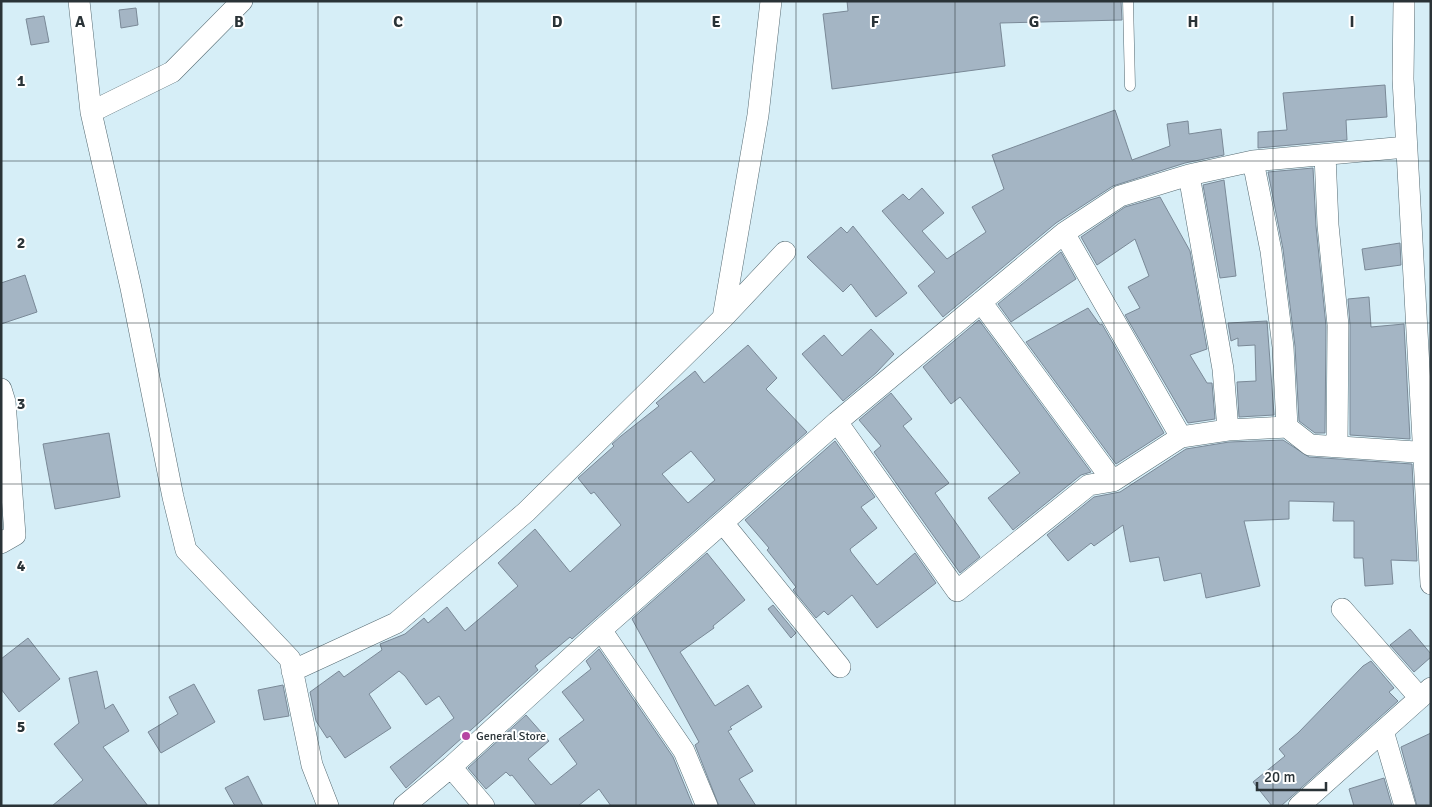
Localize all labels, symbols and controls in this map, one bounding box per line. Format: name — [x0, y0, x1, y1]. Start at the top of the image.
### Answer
text: A — [75, 12, 86, 32]
text: B — [234, 12, 244, 32]
text: C — [393, 12, 403, 32]
text: D — [552, 12, 563, 32]
text: E — [711, 12, 721, 32]
text: F — [871, 12, 880, 32]
text: G — [1029, 12, 1039, 32]
text: H — [1188, 12, 1198, 32]
text: I — [1349, 12, 1355, 32]
text: 1 — [17, 71, 26, 91]
text: 2 — [17, 233, 25, 253]
text: 3 — [17, 394, 25, 414]
text: 4 — [17, 556, 26, 576]
text: 5 — [17, 717, 25, 737]
place label: General Store — [476, 729, 546, 744]
marker: General Store — [460, 730, 472, 742]
scale bar — [1257, 760, 1326, 792]
text: 20 m — [1264, 768, 1295, 786]

